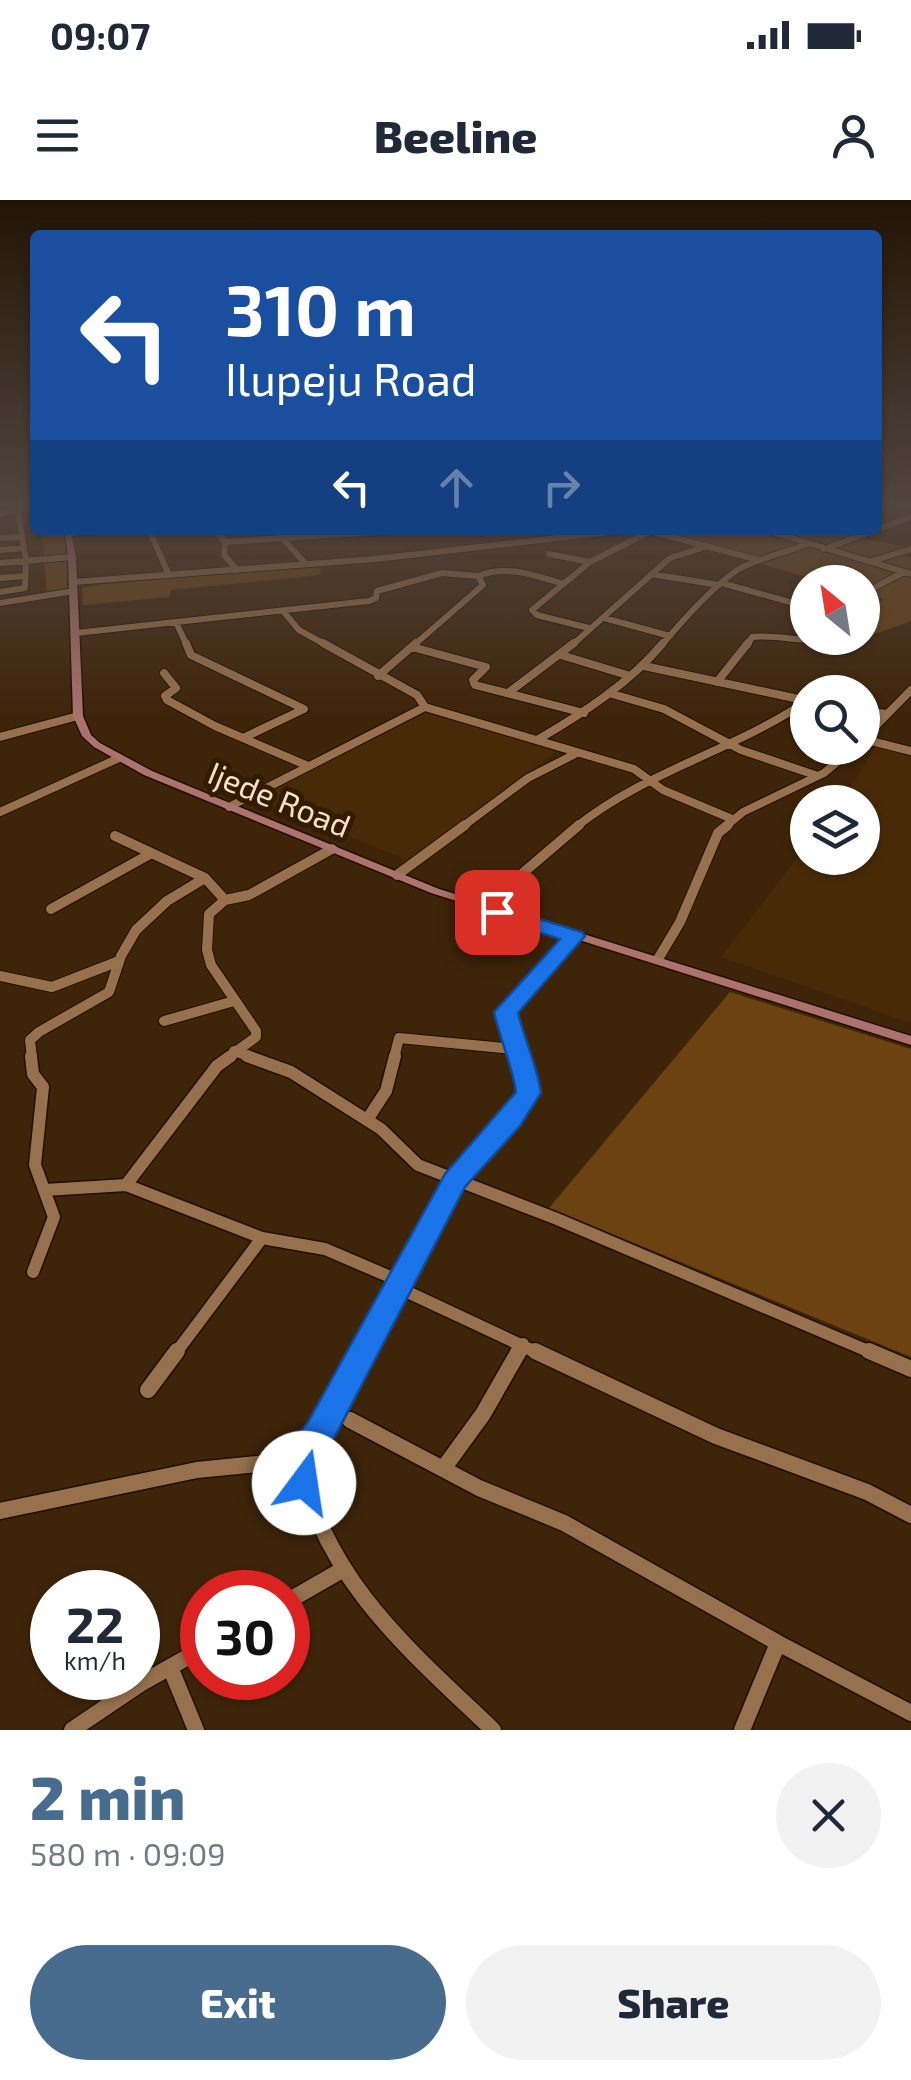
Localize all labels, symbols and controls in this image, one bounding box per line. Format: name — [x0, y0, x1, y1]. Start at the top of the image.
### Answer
text: 09:07 — [50, 12, 150, 58]
icon: menu — [30, 108, 85, 163]
text: Beeline — [374, 108, 537, 162]
icon: person — [826, 108, 881, 163]
text: 310 m — [225, 266, 416, 350]
icon: left — [60, 270, 190, 400]
text: Ilupeju Road — [225, 351, 477, 405]
icon: left — [324, 460, 379, 515]
icon: ahead — [429, 460, 484, 515]
icon: right — [534, 460, 589, 515]
north arrow — [790, 565, 880, 655]
map controls — [790, 565, 880, 875]
button: search — [790, 675, 880, 765]
street label: Ijede Road — [203, 752, 356, 845]
button: layers — [790, 785, 880, 875]
pin — [455, 870, 540, 955]
icon: arrive — [470, 885, 525, 940]
position arrow — [252, 1431, 356, 1535]
speed limit sign: 30 — [180, 1570, 310, 1700]
text: 22 — [66, 1593, 124, 1653]
text: km/h — [64, 1645, 126, 1675]
text: 2 min — [30, 1760, 185, 1832]
button: close — [776, 1763, 881, 1868]
text: 580 m · 09:09 — [30, 1834, 226, 1872]
button: Exit — [30, 1945, 446, 2060]
button: Share — [466, 1945, 881, 2060]

